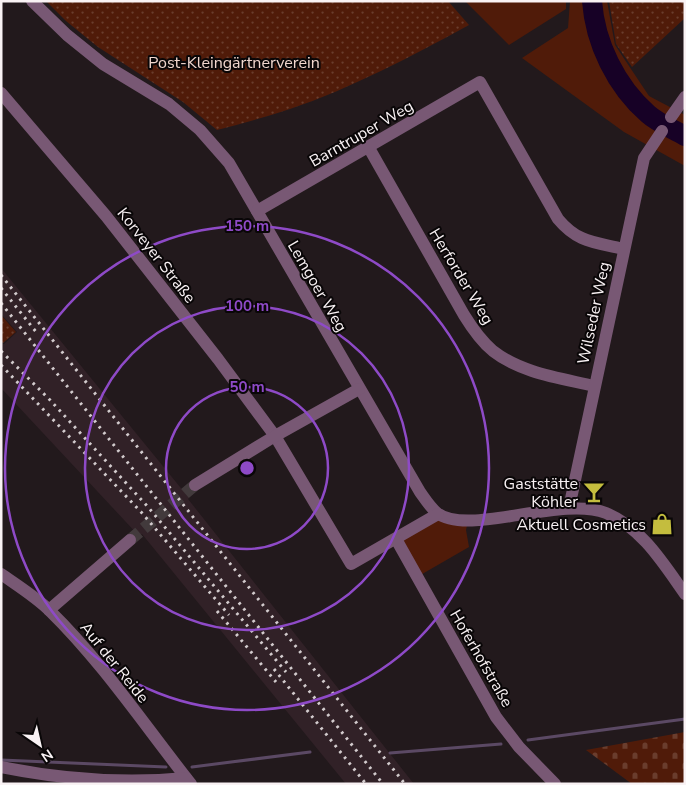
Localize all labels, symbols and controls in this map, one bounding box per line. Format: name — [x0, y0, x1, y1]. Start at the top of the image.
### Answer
park label: Post-Kleingärtnerverein — [148, 52, 320, 74]
street label: Barntruper Weg — [305, 95, 418, 173]
street label: Korveyer Straße — [112, 203, 201, 308]
text: 150 m — [225, 216, 269, 236]
street label: Herforder Weg — [424, 224, 499, 329]
street label: Lemgoer Weg — [282, 237, 352, 336]
street label: Wilseder Weg — [572, 260, 616, 367]
text: 100 m — [225, 296, 269, 316]
text: 50 m — [229, 377, 265, 397]
centre of rings — [238, 459, 256, 477]
place label: Gaststätte Köhler — [504, 473, 578, 513]
bar icon: Gaststätte Köhler — [581, 479, 607, 505]
shop icon: Aktuell Cosmetics — [649, 511, 675, 537]
place label: Aktuell Cosmetics — [516, 514, 646, 536]
street label: Hoferhofstraße — [444, 606, 518, 711]
street label: Auf der Reide — [75, 617, 154, 708]
north arrow — [15, 720, 65, 770]
text: N — [37, 745, 57, 766]

